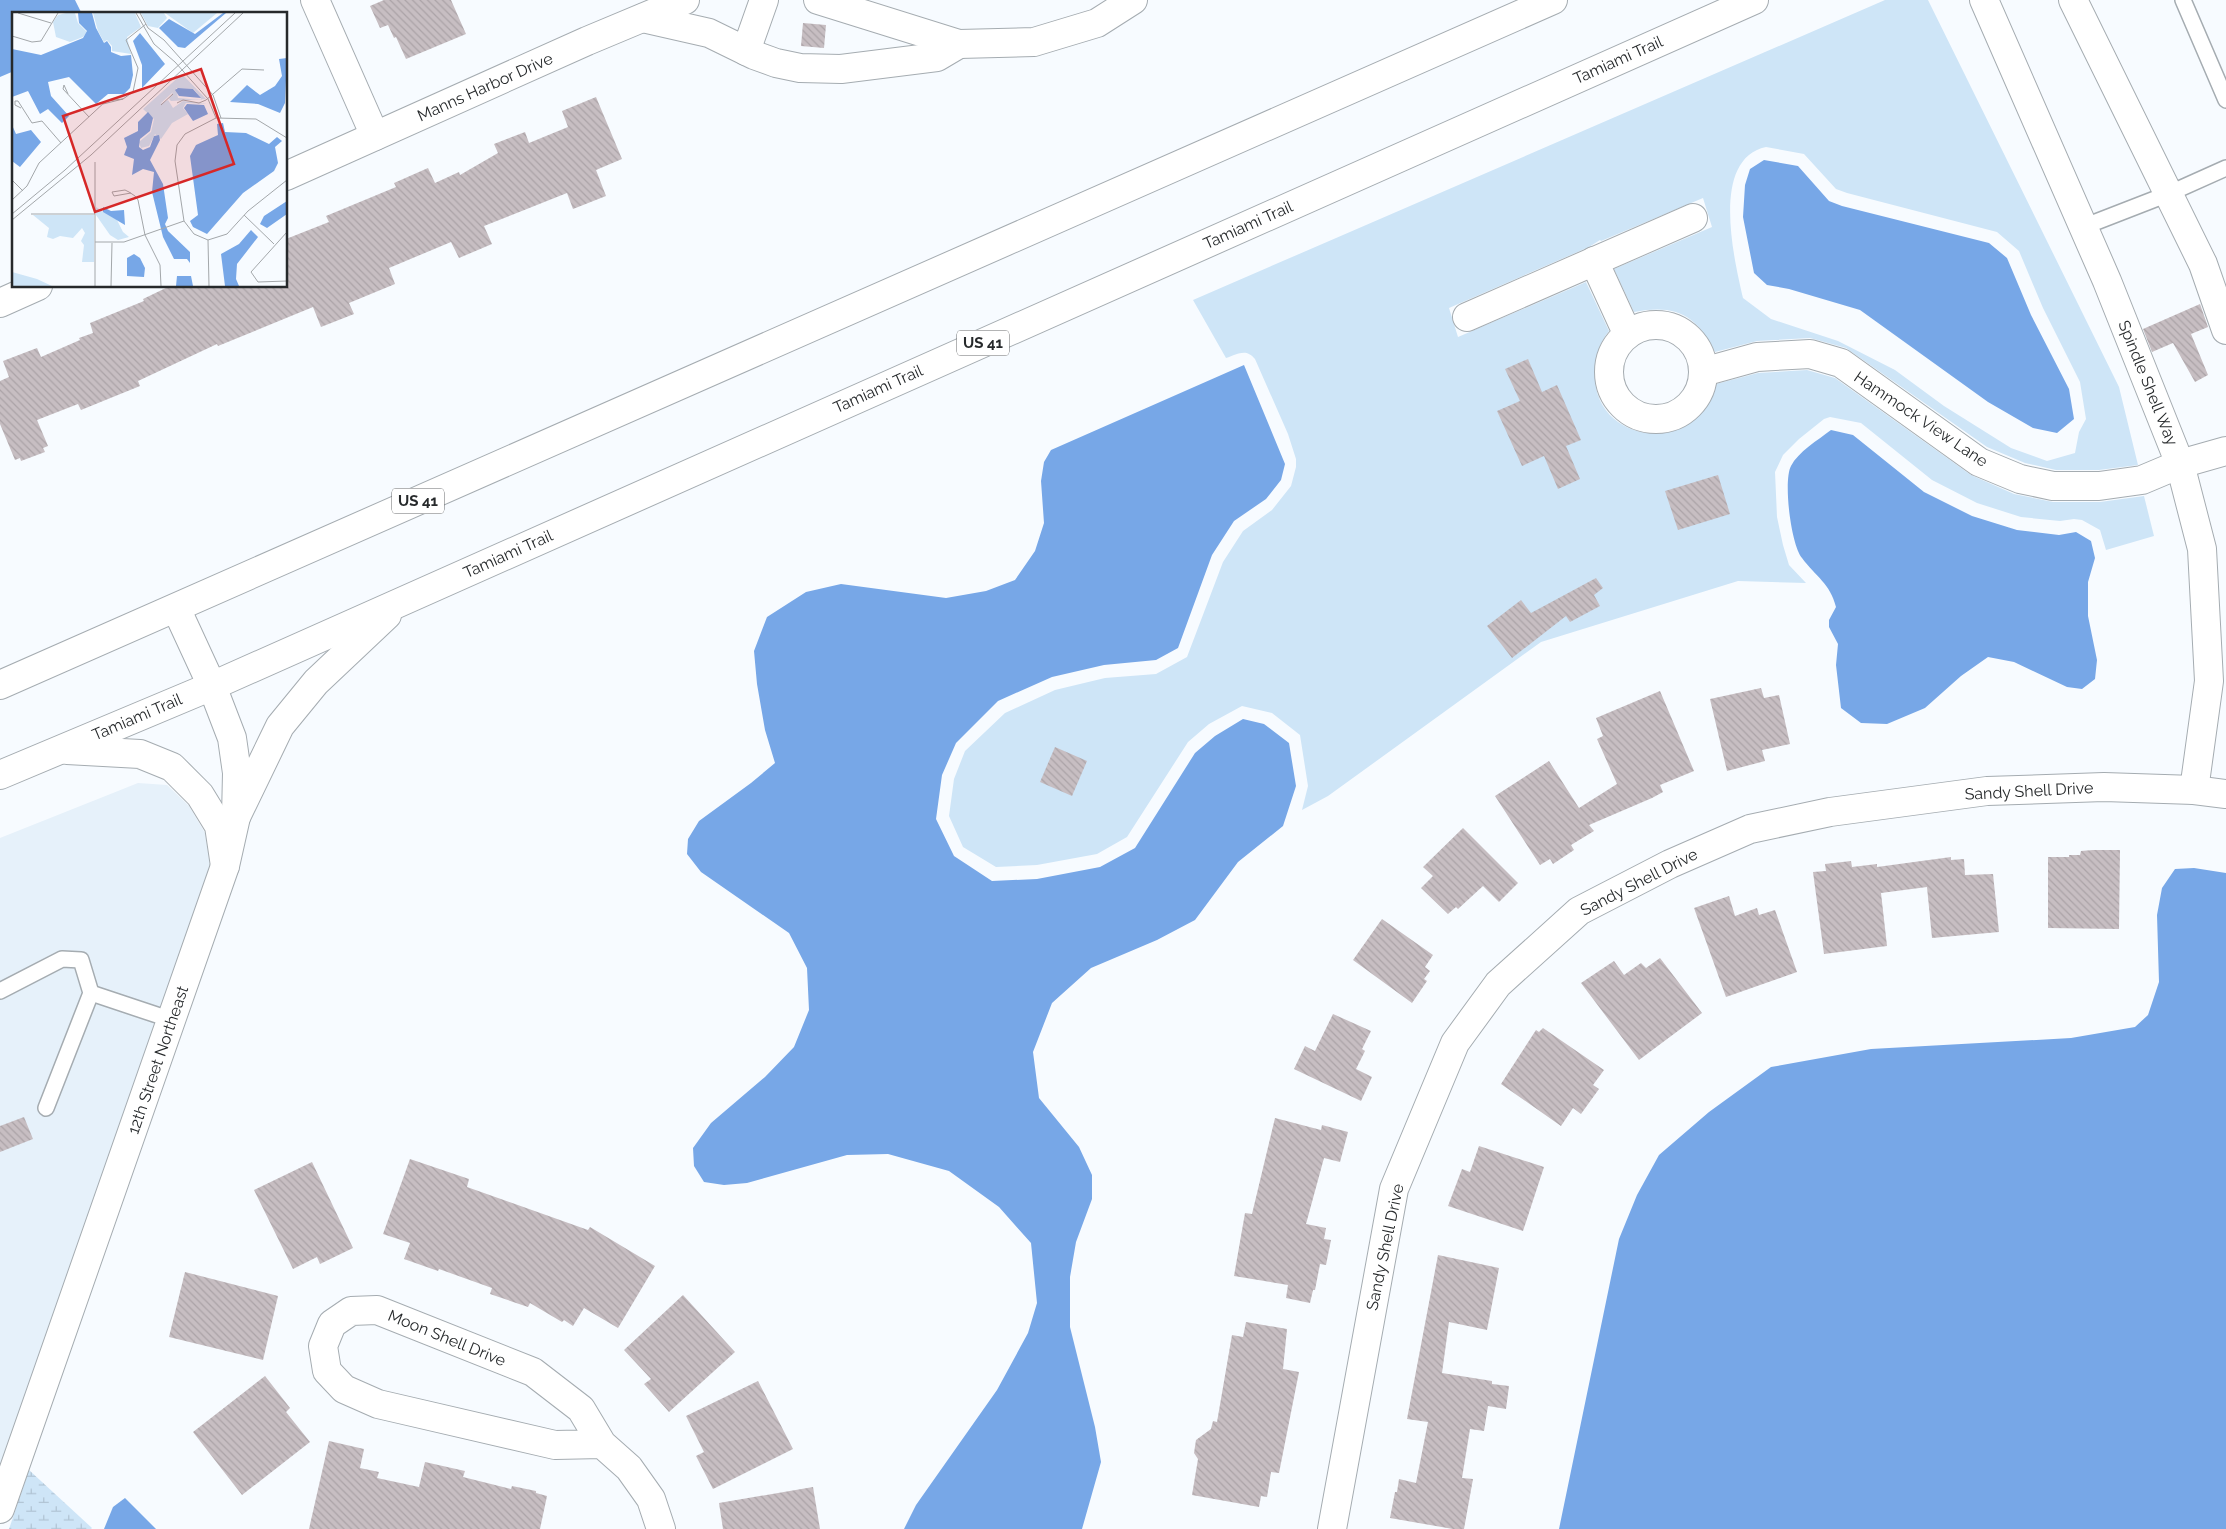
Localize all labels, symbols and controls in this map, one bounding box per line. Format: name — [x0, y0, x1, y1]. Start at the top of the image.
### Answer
inset map — [12, 12, 288, 288]
street label: Tamiami Trail — [1570, 32, 1666, 88]
street label: Manns Harbor Drive — [414, 49, 556, 125]
street label: Tamiami Trail — [1200, 197, 1296, 253]
street label: Spindle Shell Way — [2114, 318, 2182, 449]
road number: US 41 — [957, 330, 1009, 356]
street label: Tamiami Trail — [830, 361, 926, 417]
street label: Hammock View Lane — [1851, 367, 1991, 471]
road number: US 41 — [392, 488, 444, 514]
street label: Tamiami Trail — [460, 526, 556, 582]
street label: Tamiami Trail — [89, 689, 185, 744]
street label: Sandy Shell Drive — [1964, 778, 2094, 804]
street label: Sandy Shell Drive — [1577, 844, 1701, 920]
street label: 12th Street Northeast — [124, 983, 193, 1137]
street label: Sandy Shell Drive — [1362, 1182, 1408, 1312]
street label: Moon Shell Drive — [385, 1306, 509, 1370]

